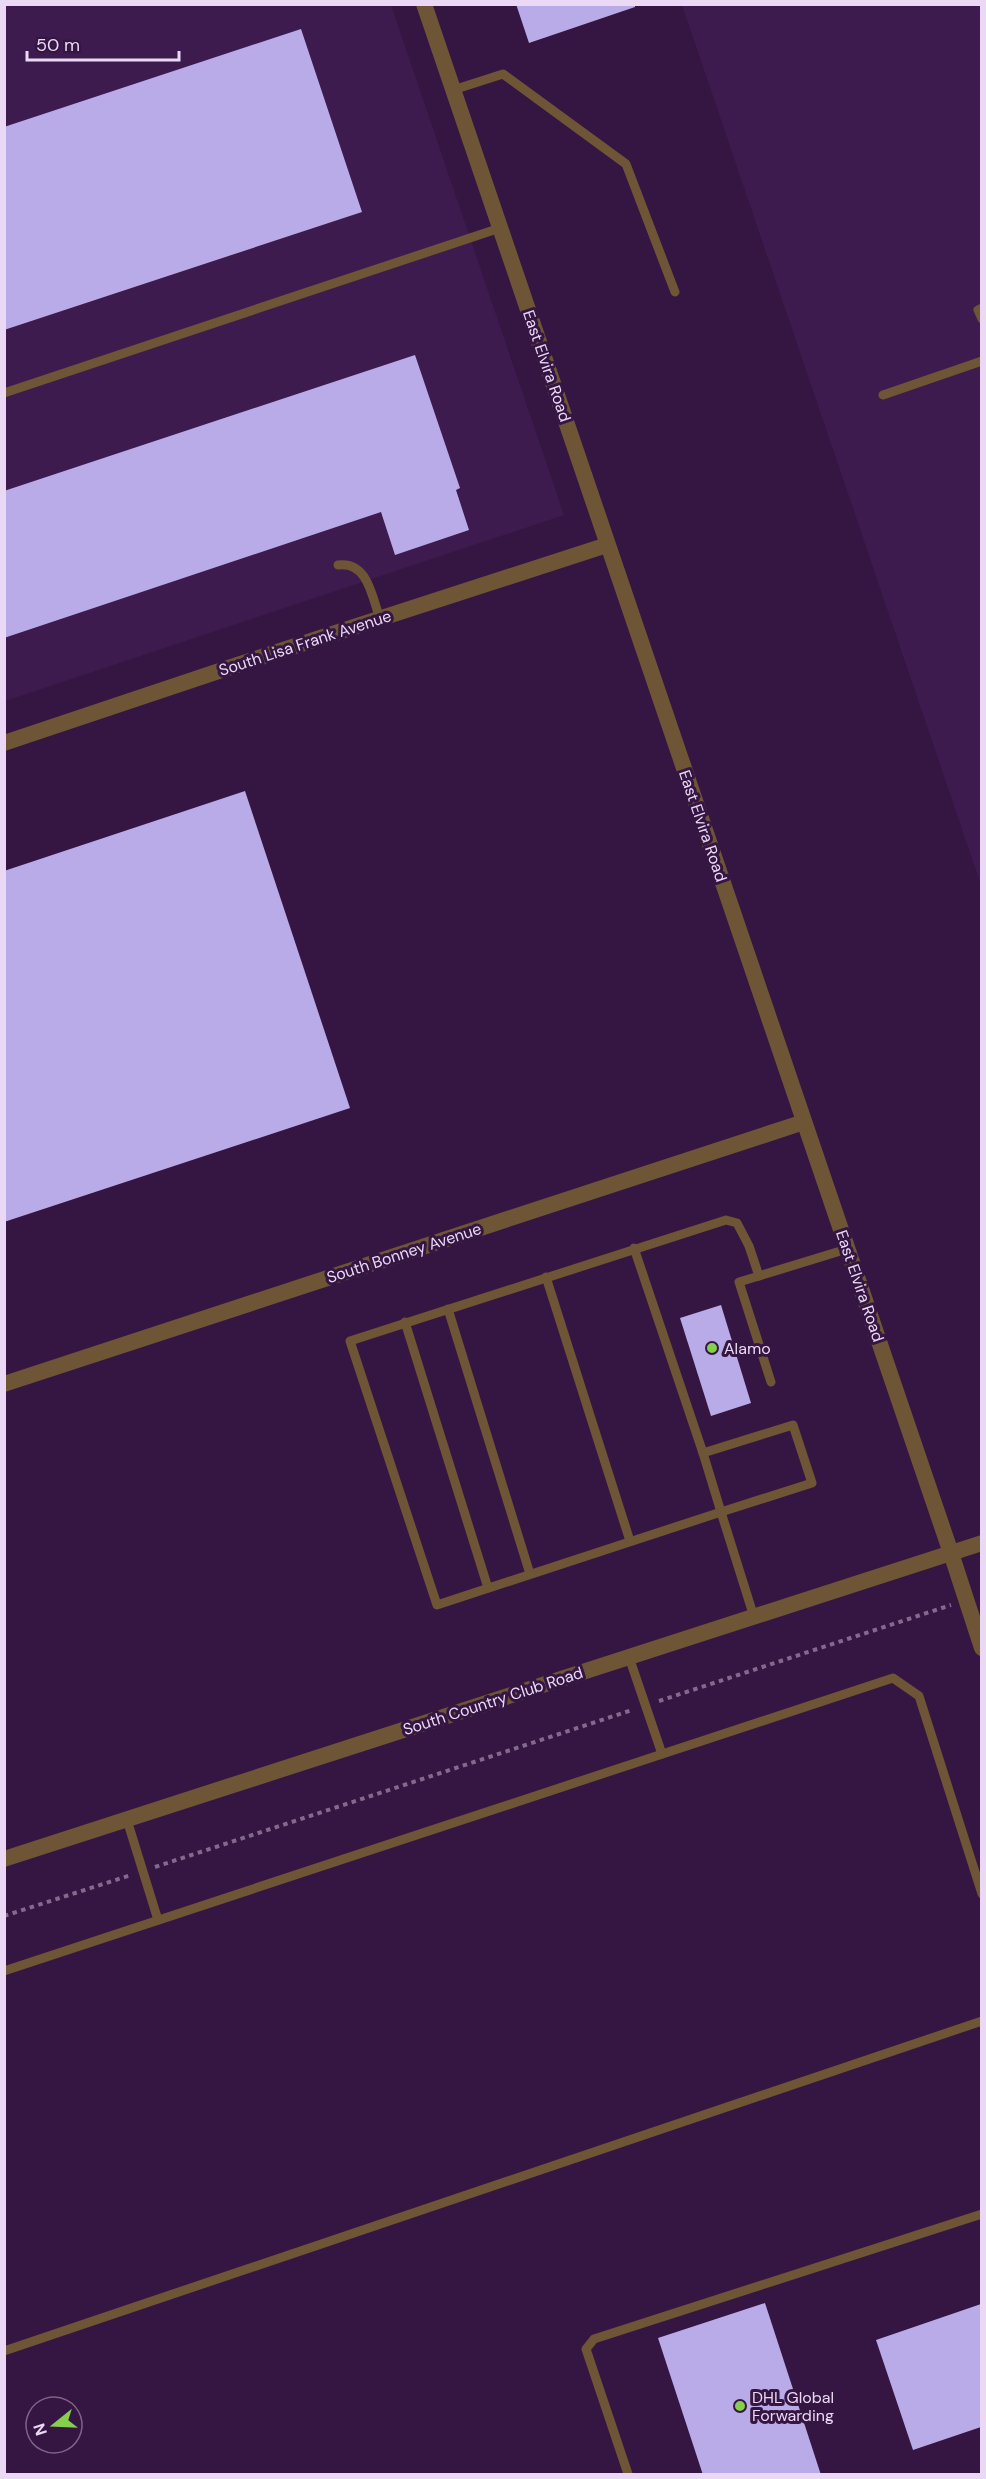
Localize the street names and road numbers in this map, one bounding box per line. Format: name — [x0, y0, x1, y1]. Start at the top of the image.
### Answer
street label: East Elvira Road — [518, 307, 576, 425]
street label: South Lisa Frank Avenue — [216, 605, 394, 681]
street label: East Elvira Road — [674, 767, 732, 885]
street label: South Bonney Avenue — [324, 1218, 484, 1288]
street label: East Elvira Road — [831, 1227, 889, 1345]
street label: South Country Club Road — [400, 1662, 586, 1740]

